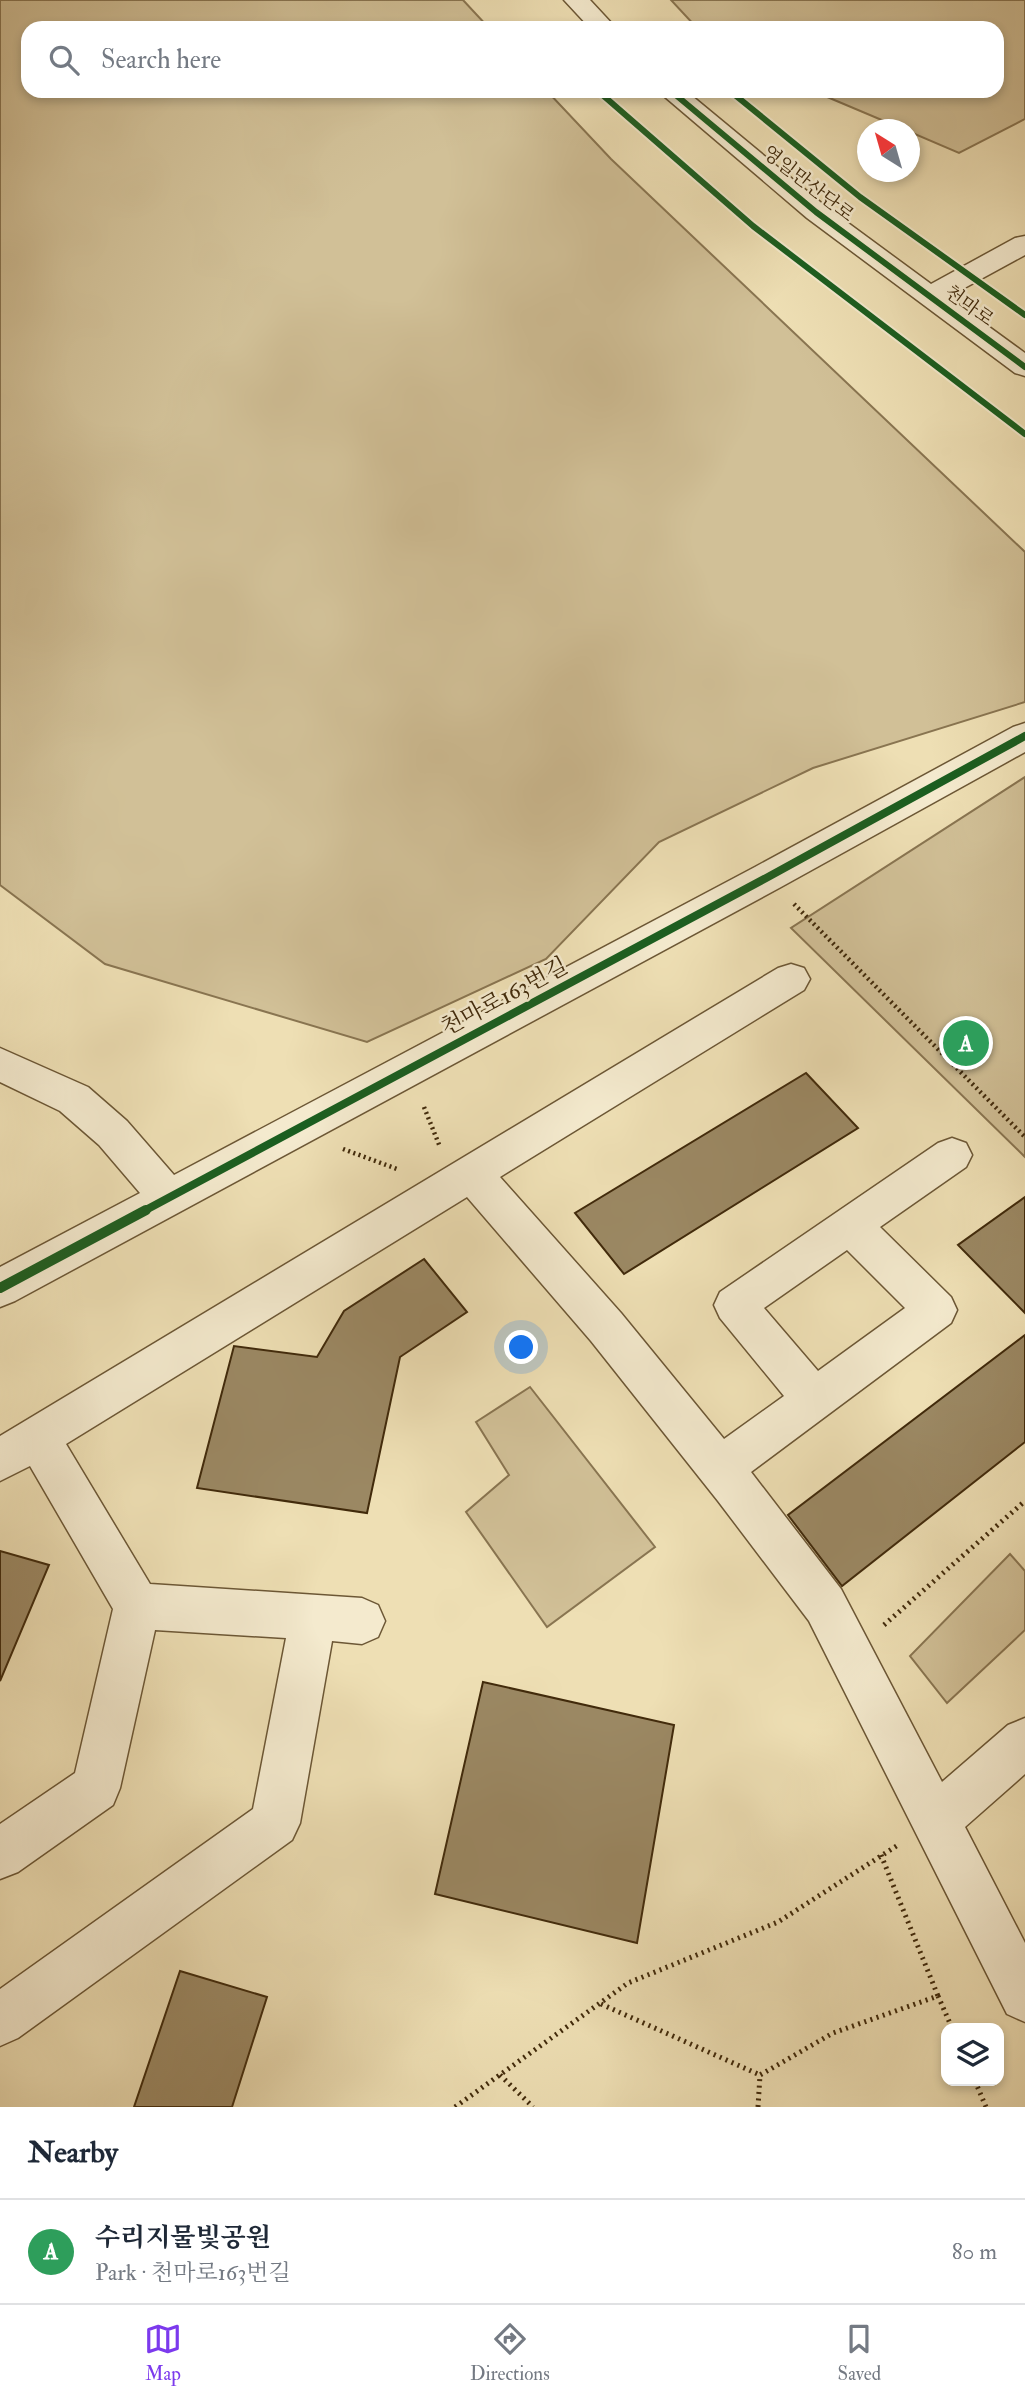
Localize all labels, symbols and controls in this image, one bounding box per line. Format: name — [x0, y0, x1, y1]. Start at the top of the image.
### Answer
search box — [21, 21, 1004, 98]
icon: search — [45, 41, 83, 79]
text: Search here — [101, 44, 221, 76]
north arrow — [857, 119, 920, 182]
street label: 영일만산단로 — [758, 140, 859, 227]
street label: 천마로 — [940, 280, 999, 332]
street label: 천마로163번길 — [436, 951, 573, 1042]
pin: A — [943, 1017, 989, 1069]
your location — [504, 1330, 538, 1364]
map controls — [941, 2023, 1004, 2086]
button: layers — [941, 2023, 1004, 2086]
text: Nearby — [28, 2134, 118, 2171]
text: 수리지물빛공원 — [95, 2222, 271, 2254]
text: A — [44, 2237, 58, 2266]
text: 80 m — [952, 2237, 997, 2266]
text: Park · 천마로163번길 — [95, 2258, 291, 2287]
tab: Map — [144, 2320, 182, 2386]
tab: Directions — [470, 2320, 550, 2386]
tab: Saved — [838, 2320, 881, 2386]

